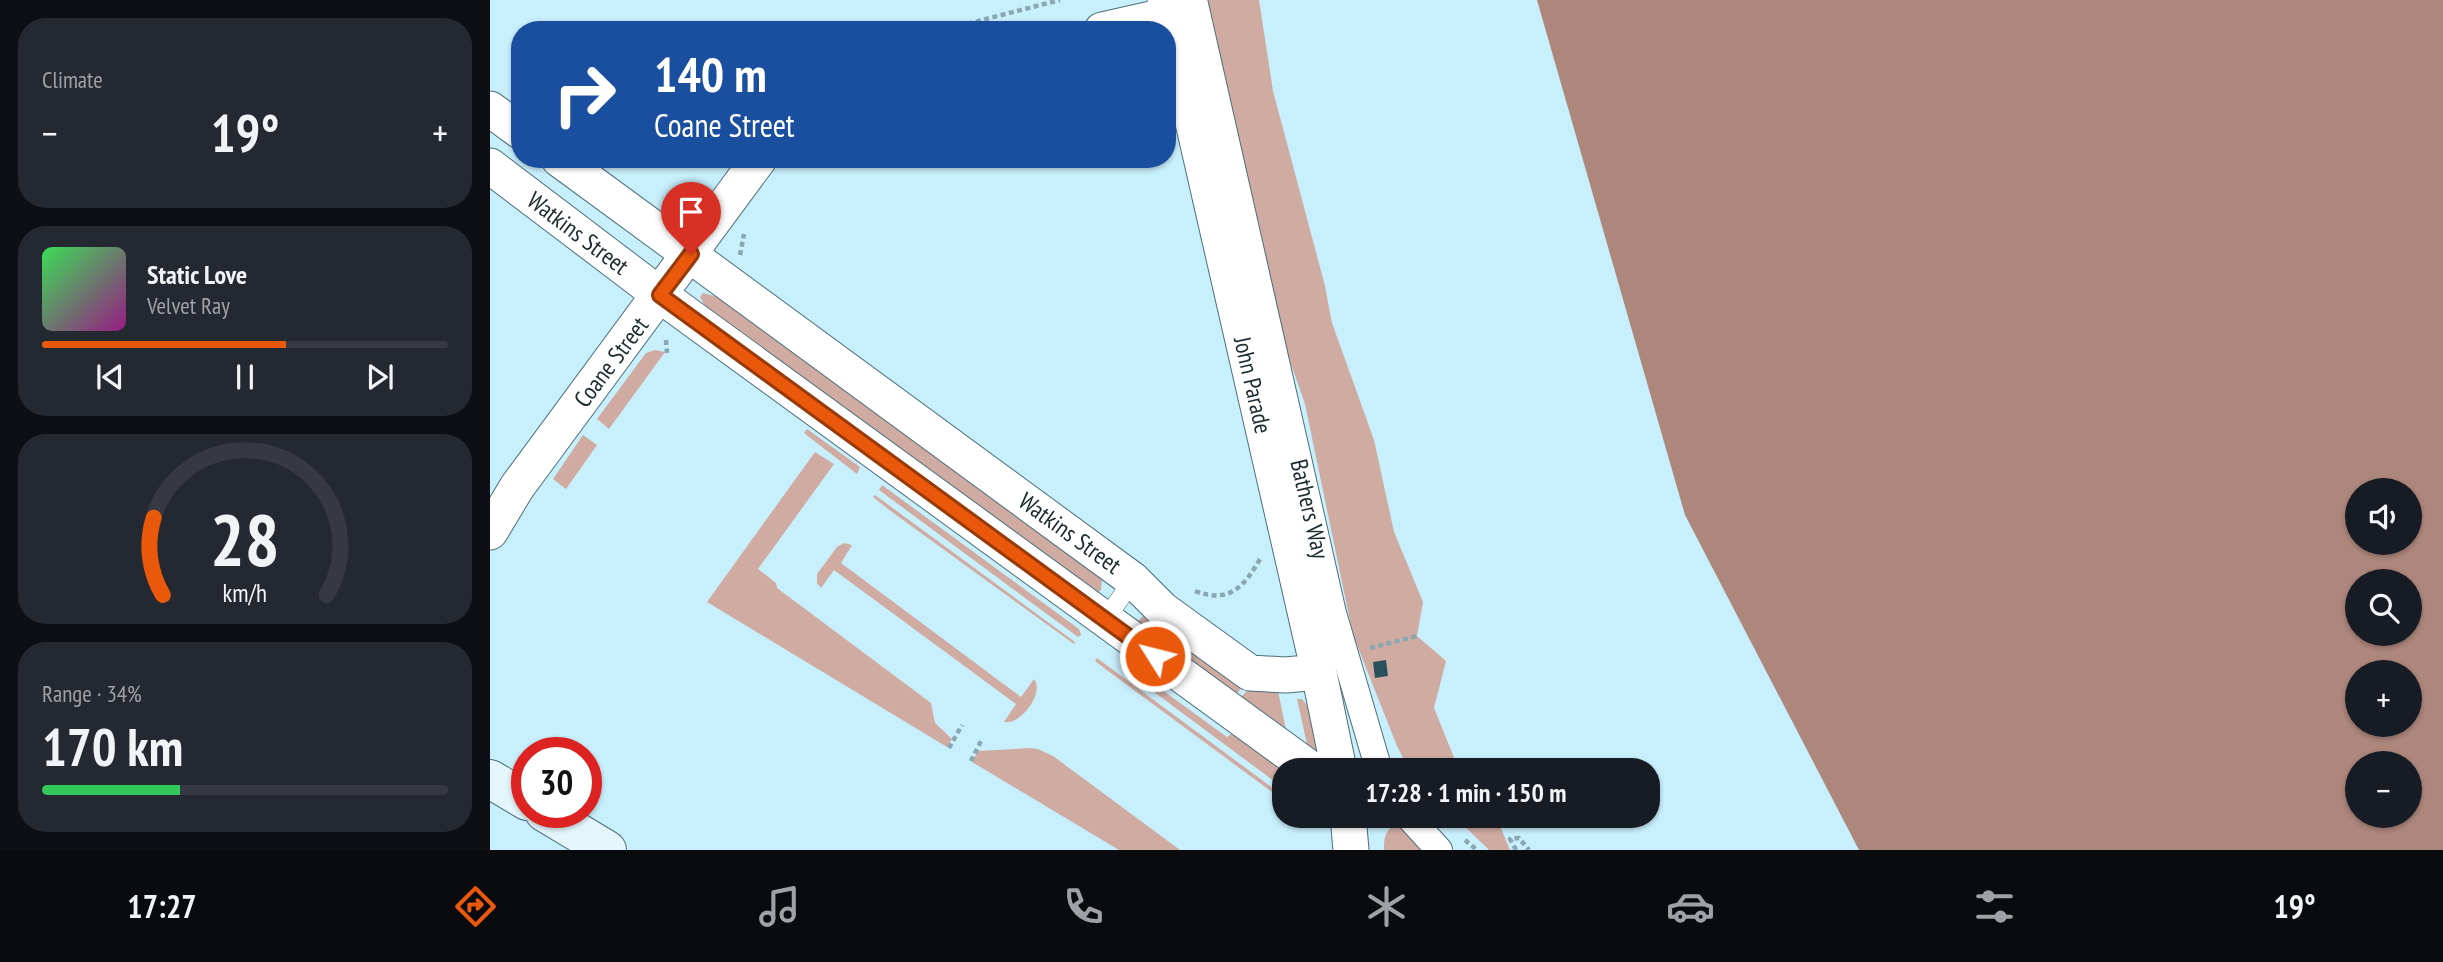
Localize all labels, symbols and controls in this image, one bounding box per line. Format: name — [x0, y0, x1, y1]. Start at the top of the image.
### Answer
text: 140 m — [654, 42, 767, 106]
icon: right — [539, 49, 630, 140]
text: Climate — [42, 65, 103, 94]
text: 19° — [211, 99, 279, 166]
text: Coane Street — [654, 104, 795, 146]
text: − — [42, 108, 58, 157]
text: + — [432, 108, 448, 157]
pin — [661, 182, 721, 254]
street label: Watkins Street — [521, 185, 635, 282]
icon: arrive — [672, 193, 710, 231]
text: Static Love — [147, 258, 247, 291]
text: Velvet Ray — [147, 291, 230, 320]
street label: Coane Street — [567, 310, 655, 413]
street label: John Parade — [1227, 333, 1279, 437]
icon: previous — [91, 358, 129, 396]
icon: pause — [226, 358, 264, 396]
icon: next — [361, 358, 399, 396]
street label: Bathers Way — [1284, 456, 1336, 562]
map controls — [2345, 478, 2422, 828]
button: sound — [2345, 478, 2422, 555]
street label: Watkins Street — [1013, 485, 1128, 581]
text: 28 — [210, 491, 280, 585]
button: search — [2345, 569, 2422, 646]
text: km/h — [223, 577, 267, 609]
position arrow — [1118, 619, 1192, 693]
button: + — [2345, 660, 2422, 737]
text: Range · 34% — [42, 679, 142, 708]
text: 170 km — [42, 713, 183, 780]
speed limit sign: 30 — [511, 737, 602, 828]
button: − — [2345, 751, 2422, 828]
text: 17:28 · 1 min · 150 m — [1366, 776, 1566, 809]
icon: directions — [451, 882, 500, 931]
icon: music — [755, 882, 804, 931]
icon: phone — [1059, 882, 1108, 931]
icon: climate — [1362, 882, 1411, 931]
icon: car — [1666, 882, 1715, 931]
icon: filters — [1970, 882, 2019, 931]
text: 17:27 — [127, 885, 197, 927]
text: 19° — [2273, 885, 2316, 927]

